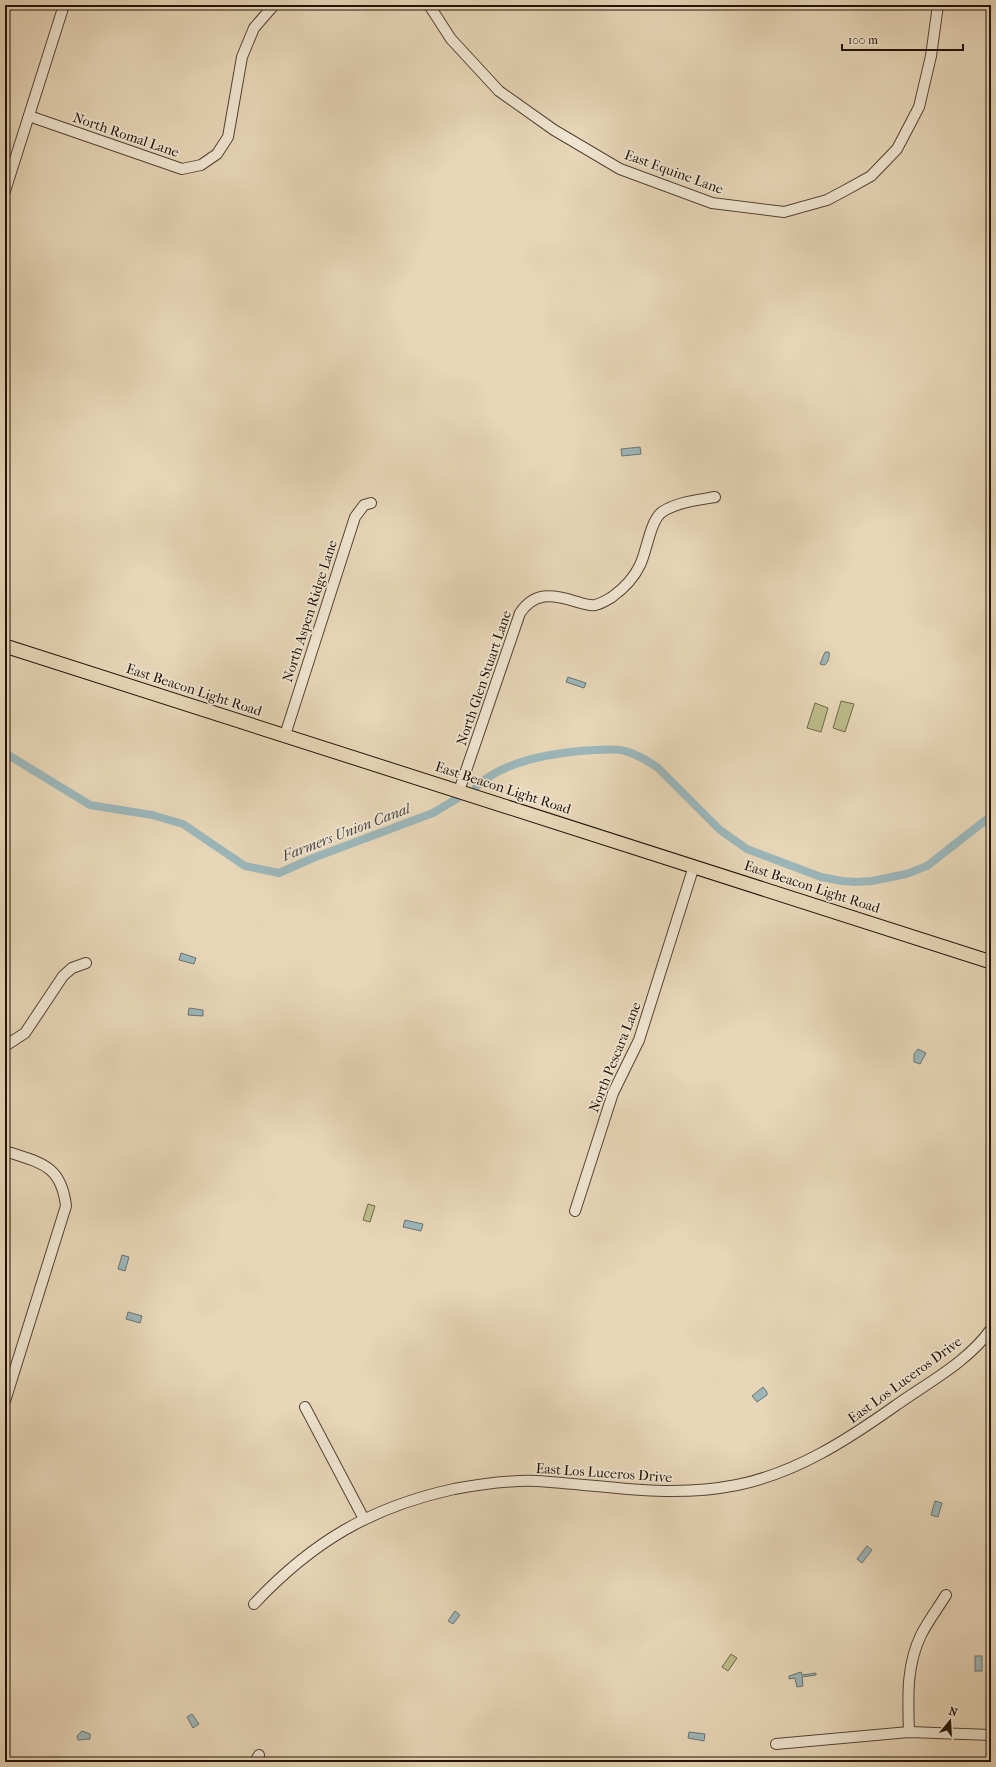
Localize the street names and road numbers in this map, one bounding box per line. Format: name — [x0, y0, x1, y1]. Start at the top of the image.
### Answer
street label: North Romal Lane — [71, 109, 181, 161]
street label: East Equine Lane — [622, 146, 726, 198]
street label: North Aspen Ridge Lane — [279, 538, 341, 684]
street label: North Glen Stuart Lane — [453, 608, 515, 748]
street label: East Beacon Light Road — [124, 660, 264, 720]
street label: East Beacon Light Road — [433, 758, 573, 818]
street label: East Beacon Light Road — [742, 857, 882, 917]
street label: North Pescara Lane — [585, 999, 645, 1115]
street label: East Los Luceros Drive — [845, 1333, 965, 1427]
street label: East Los Luceros Drive — [535, 1460, 673, 1486]

